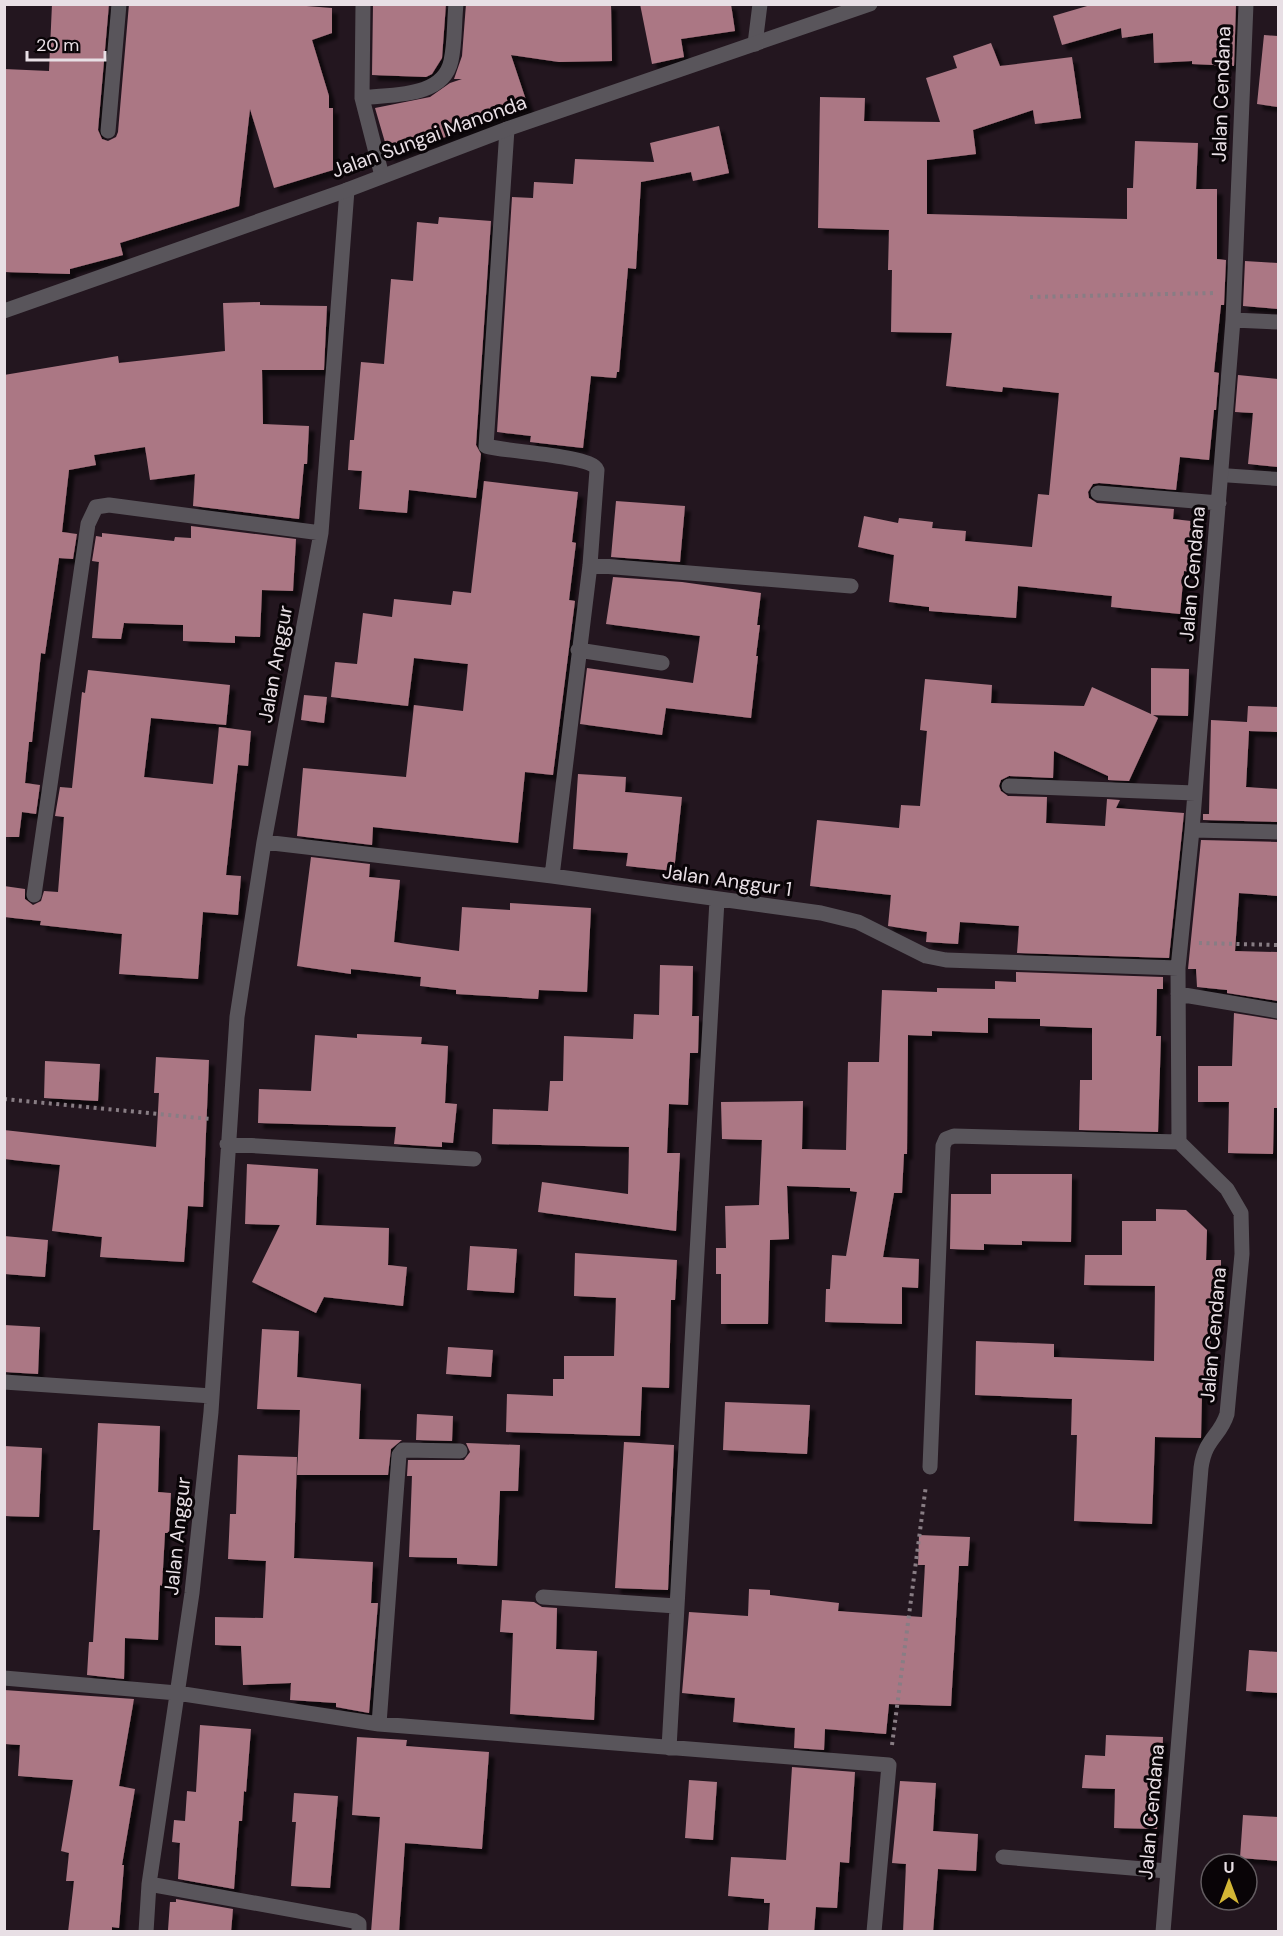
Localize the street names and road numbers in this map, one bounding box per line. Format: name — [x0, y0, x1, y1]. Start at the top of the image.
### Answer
street label: Jalan Cendana — [1206, 26, 1236, 162]
street label: Jalan Sungai Manonda — [328, 89, 530, 183]
street label: Jalan Cendana — [1173, 505, 1211, 643]
street label: Jalan Anggur — [252, 603, 298, 725]
street label: Jalan Anggur 1 — [661, 858, 793, 902]
street label: Jalan Cendana — [1194, 1266, 1232, 1404]
street label: Jalan Anggur — [158, 1475, 196, 1597]
street label: Jalan Cendana — [1132, 1743, 1170, 1881]

